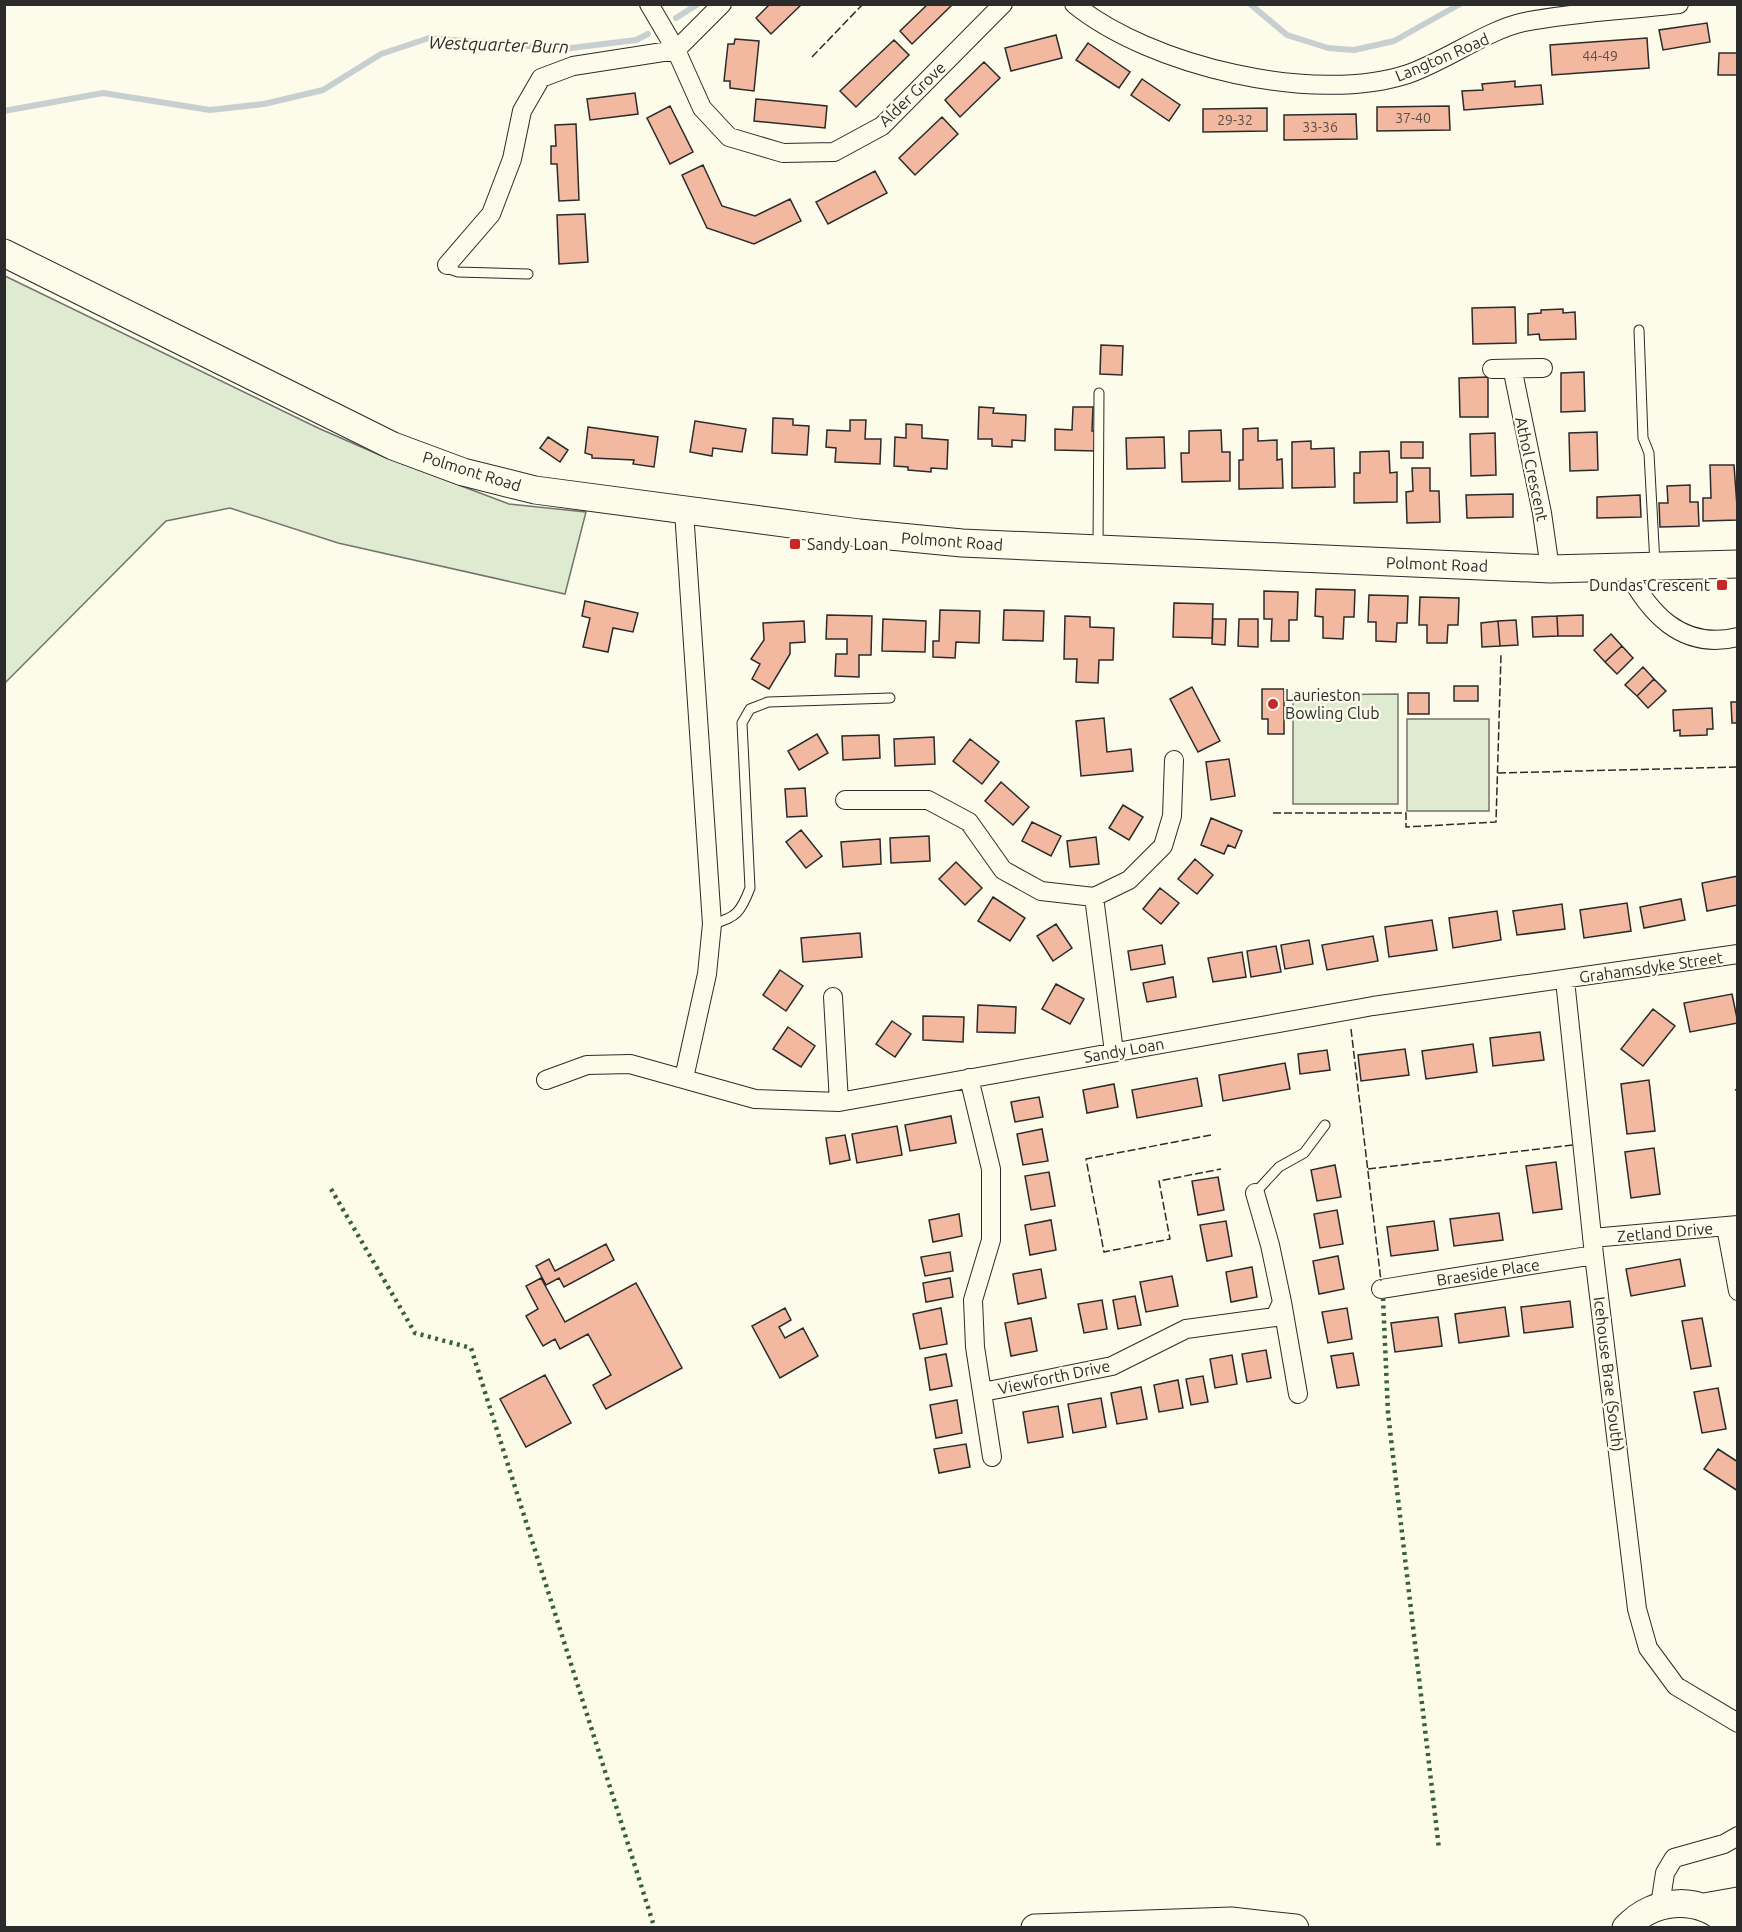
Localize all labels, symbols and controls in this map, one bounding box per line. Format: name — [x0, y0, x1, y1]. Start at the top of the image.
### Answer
street label: Langton Road — [1392, 29, 1492, 85]
water label: Westquarter Burn — [428, 32, 570, 56]
house number: 44-49 — [1582, 48, 1618, 64]
street label: Alder Grove — [875, 58, 949, 130]
house number: 37-40 — [1395, 110, 1431, 126]
house number: 29-32 — [1217, 112, 1253, 128]
house number: 33-36 — [1302, 119, 1338, 135]
street label: Athol Crescent — [1512, 415, 1552, 524]
street label: Polmont Road — [421, 447, 523, 495]
street label: Polmont Road — [900, 528, 1004, 554]
place label: Sandy Loan — [807, 535, 888, 553]
marker: Sandy Loan — [788, 537, 802, 551]
street label: Polmont Road — [1386, 553, 1488, 575]
place label: Dundas Crescent — [1589, 576, 1711, 594]
marker: Dundas Crescent — [1715, 578, 1729, 592]
place label: Laurieston Bowling Club — [1285, 686, 1380, 722]
marker: Laurieston Bowling Club — [1266, 697, 1280, 711]
street label: Grahamsdyke Street — [1578, 948, 1725, 986]
street label: Sandy Loan — [1082, 1034, 1166, 1066]
street label: Zetland Drive — [1616, 1219, 1714, 1245]
street label: Braeside Place — [1435, 1255, 1541, 1289]
street label: Icehouse Brae (South) — [1590, 1295, 1627, 1453]
street label: Viewforth Drive — [996, 1356, 1112, 1398]

